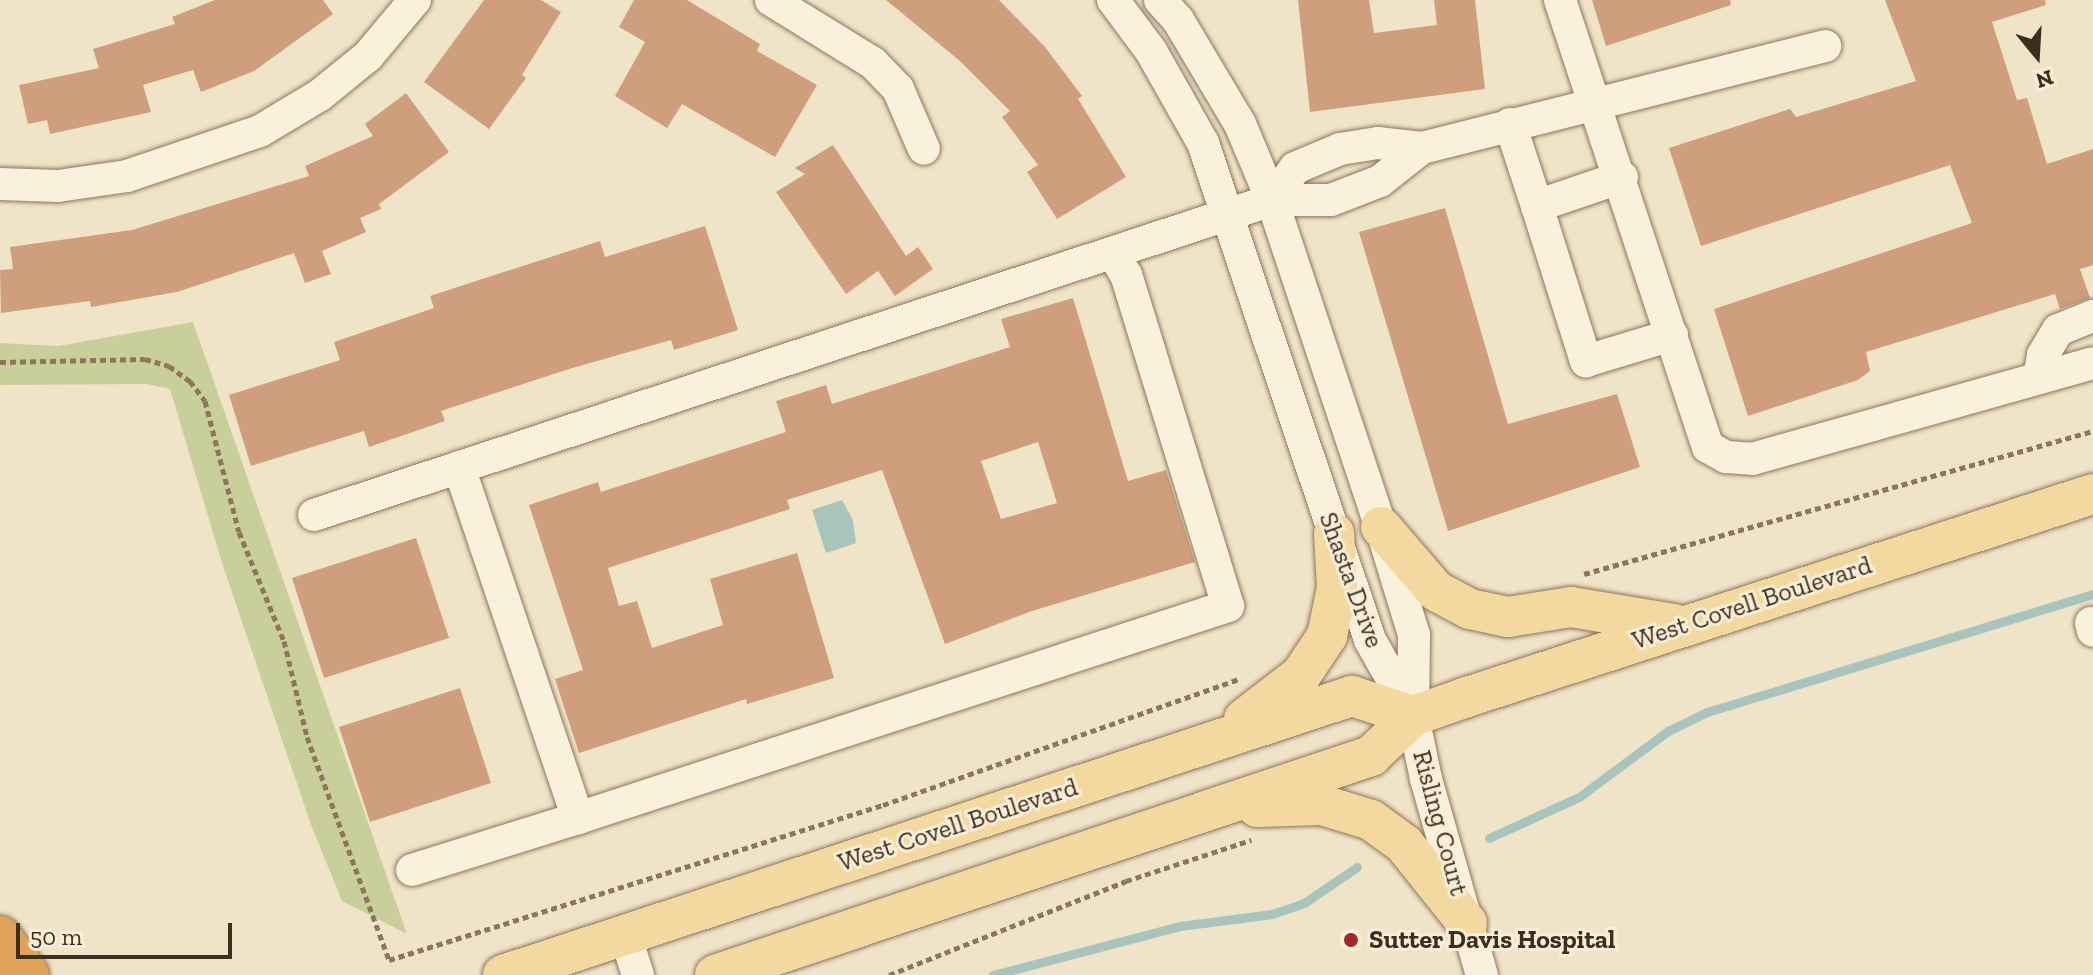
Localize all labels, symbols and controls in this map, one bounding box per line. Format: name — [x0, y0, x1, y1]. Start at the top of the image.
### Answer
north arrow — [1997, 16, 2077, 96]
text: N — [2032, 64, 2057, 95]
street label: Shasta Drive — [1312, 508, 1390, 652]
street label: West Covell Boulevard — [1628, 550, 1876, 656]
street label: Risling Court — [1406, 747, 1474, 899]
street label: West Covell Boulevard — [834, 772, 1082, 878]
scale bar — [20, 907, 236, 957]
text: 50 m — [30, 922, 82, 951]
place label: Sutter Davis Hospital — [1369, 924, 1616, 956]
marker: Sutter Davis Hospital — [1340, 929, 1362, 951]

